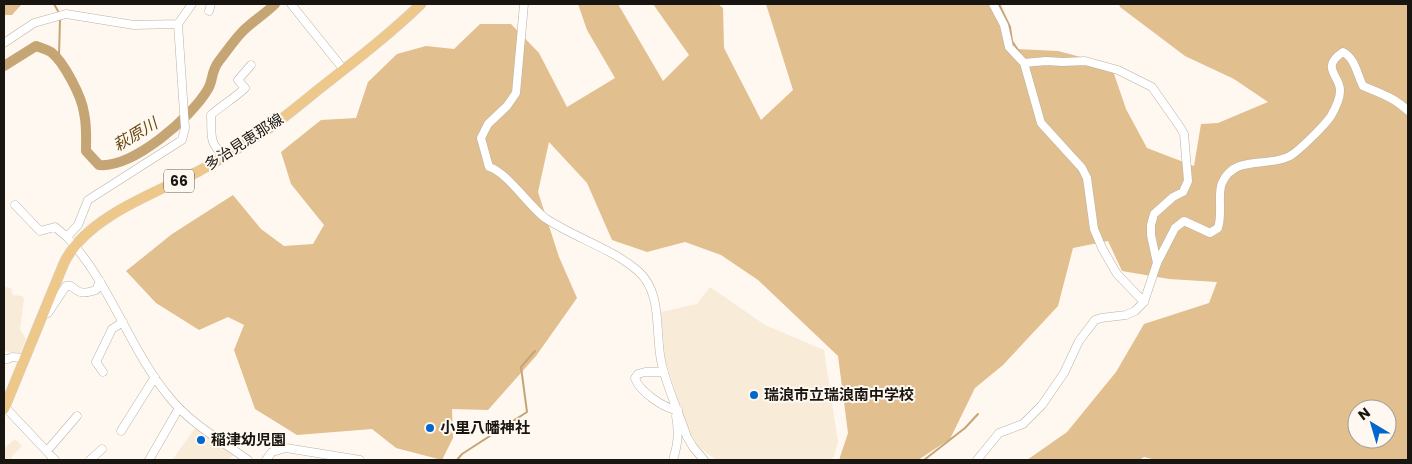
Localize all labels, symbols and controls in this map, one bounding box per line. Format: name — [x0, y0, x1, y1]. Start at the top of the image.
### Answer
street label: 多治見恵那線 — [200, 108, 287, 175]
water label: 萩原川 — [109, 111, 163, 157]
road number: 66 — [164, 170, 194, 192]
place label: 瑞浪市立瑞浪南中学校 — [764, 384, 914, 405]
marker: 瑞浪市立瑞浪南中学校 — [748, 389, 760, 401]
north arrow — [1347, 399, 1397, 449]
text: N — [1354, 403, 1374, 425]
place label: 小里八幡神社 — [440, 417, 530, 438]
marker: 小里八幡神社 — [424, 422, 436, 434]
place label: 稲津幼児園 — [211, 429, 286, 450]
marker: 稲津幼児園 — [195, 434, 207, 446]

